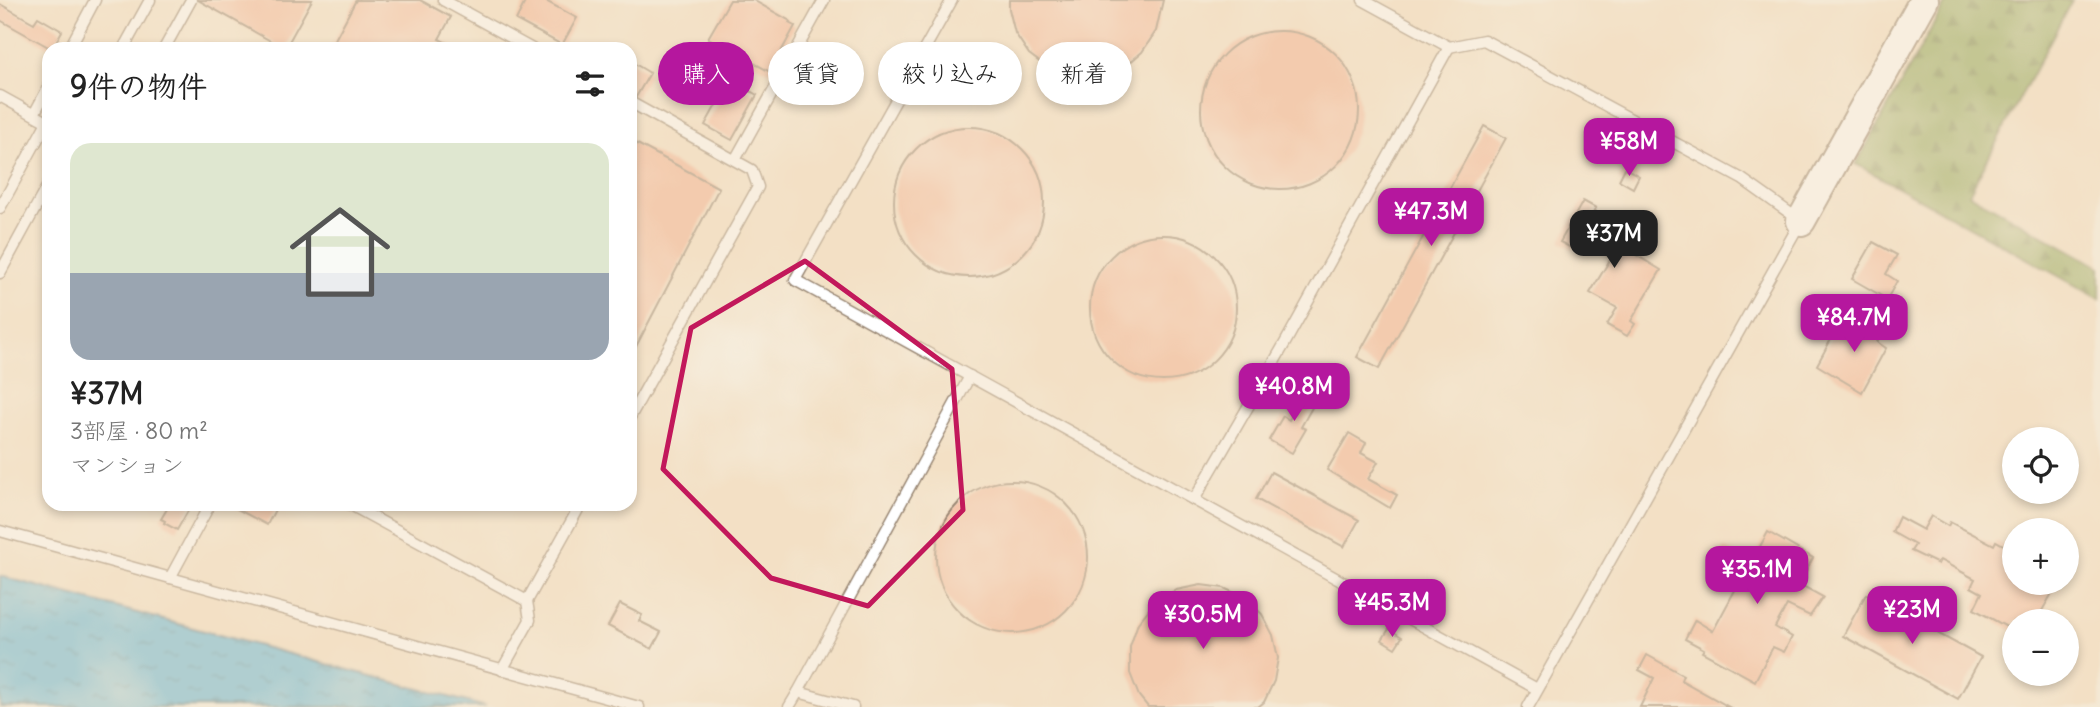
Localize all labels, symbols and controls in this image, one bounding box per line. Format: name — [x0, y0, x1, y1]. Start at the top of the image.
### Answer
chip: 購入 — [658, 42, 754, 105]
chip: 賃貸 — [768, 42, 864, 105]
chip: 絞り込み — [878, 42, 1022, 105]
chip: 新着 — [1036, 42, 1132, 105]
icon: filters — [571, 65, 609, 103]
text: 9件の物件 — [70, 67, 207, 105]
pin: ¥58M — [1588, 118, 1670, 178]
text: ¥58M — [1600, 126, 1658, 155]
pin: ¥47.3M — [1374, 188, 1488, 248]
icon: home — [277, 189, 403, 315]
text: ¥47.3M — [1394, 196, 1468, 225]
pin: ¥37M — [1573, 210, 1655, 270]
text: ¥37M — [1586, 218, 1642, 247]
pin: ¥84.7M — [1797, 294, 1911, 354]
text: ¥84.7M — [1817, 302, 1891, 331]
pin: ¥40.8M — [1237, 364, 1351, 423]
text: ¥40.8M — [1255, 371, 1333, 400]
text: ¥37M — [70, 374, 144, 412]
text: 3部屋 · 80 m² — [70, 416, 208, 445]
map controls — [2002, 427, 2079, 686]
button: locate — [2002, 427, 2079, 504]
text: マンション — [70, 450, 184, 479]
button: + — [2002, 518, 2079, 595]
pin: ¥35.1M — [1700, 546, 1814, 606]
text: ¥35.1M — [1721, 554, 1793, 583]
pin: ¥45.3M — [1335, 580, 1449, 639]
pin: ¥23M — [1871, 586, 1953, 646]
text: ¥45.3M — [1354, 587, 1430, 616]
pin: ¥30.5M — [1146, 592, 1260, 651]
text: ¥23M — [1883, 594, 1941, 623]
text: ¥30.5M — [1164, 599, 1242, 628]
button: − — [2002, 609, 2079, 686]

